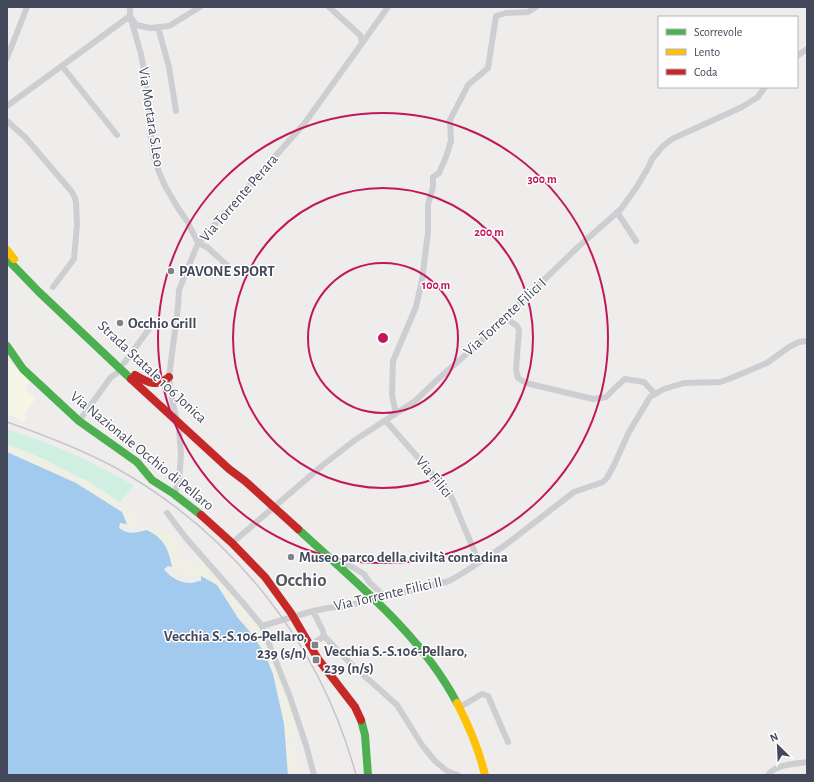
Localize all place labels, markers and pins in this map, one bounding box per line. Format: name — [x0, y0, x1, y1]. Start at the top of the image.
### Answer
place label: PAVONE SPORT — [179, 264, 275, 279]
marker: PAVONE SPORT — [166, 266, 176, 276]
place label: Occhio Grill — [128, 316, 196, 331]
marker: Occhio Grill — [115, 318, 125, 328]
centre of rings — [376, 331, 390, 345]
place label: Museo parco della civiltà contadina — [299, 550, 508, 565]
marker: Museo parco della civiltà contadina — [286, 552, 296, 562]
place label: Vecchia S.-S.106-Pellaro, 239 (s/n) — [164, 629, 307, 661]
marker: Vecchia S.-S.106-Pellaro, 239 (s/n) — [310, 640, 320, 650]
place label: Vecchia S.-S.106-Pellaro, 239 (n/s) — [324, 644, 467, 676]
marker: Vecchia S.-S.106-Pellaro, 239 (n/s) — [311, 655, 321, 665]

